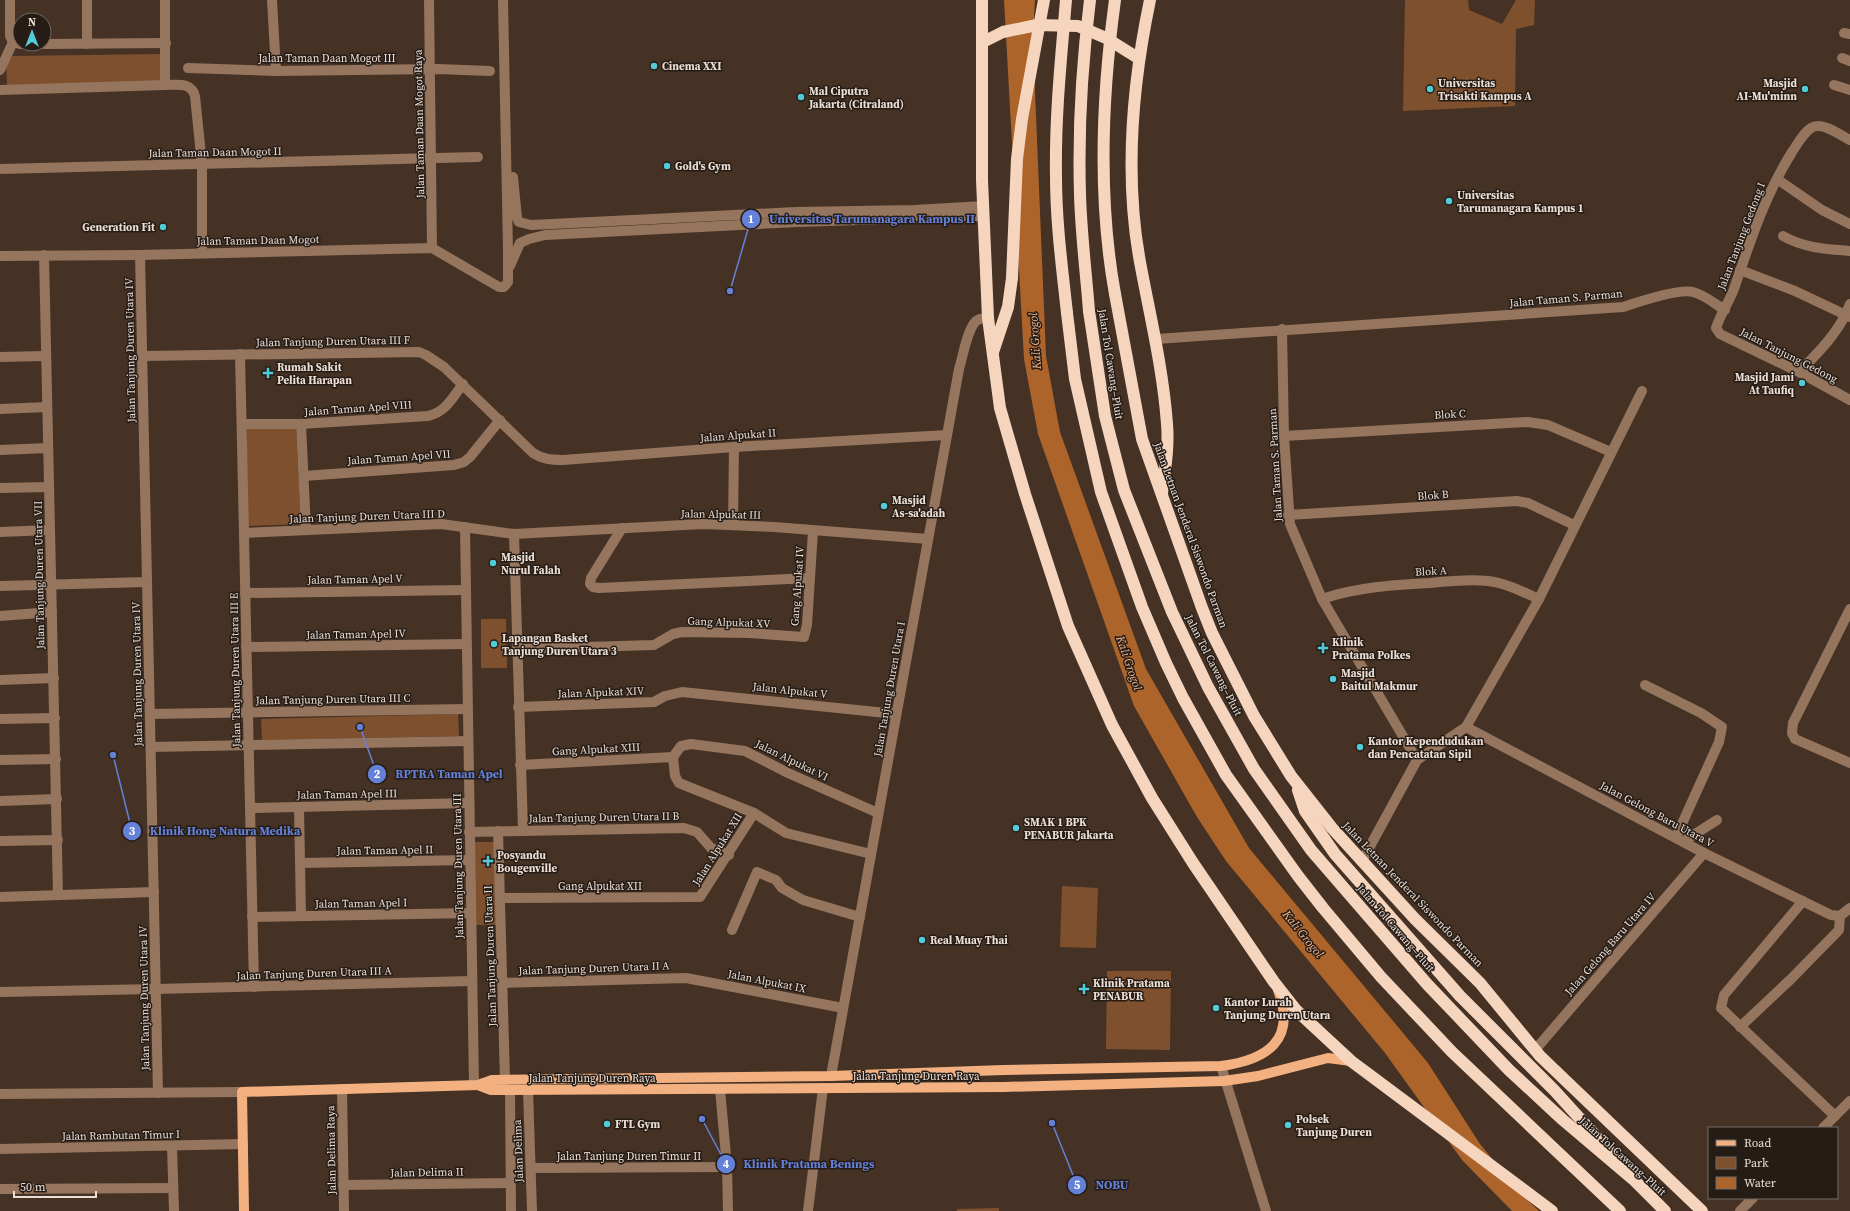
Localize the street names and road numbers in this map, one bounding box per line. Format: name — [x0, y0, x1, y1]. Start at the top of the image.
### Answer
street label: Jalan Taman Daan Mogot Raya — [411, 49, 428, 200]
street label: Jalan Taman Daan Mogot III — [257, 51, 396, 66]
street label: Jalan Taman Daan Mogot II — [147, 144, 282, 161]
street label: Jalan Tanjung Gedong I — [1714, 180, 1769, 293]
street label: Jalan Taman Daan Mogot — [196, 232, 320, 249]
street label: Jalan Tanjung Duren Utara IV — [122, 277, 139, 423]
street label: Jalan Taman S. Parman — [1508, 286, 1624, 311]
street label: Jalan Tol Cawang–Pluit — [1094, 307, 1127, 421]
street label: Jalan Tanjung Gedong — [1736, 324, 1840, 387]
street label: Jalan Tanjung Duren Utara III F — [255, 333, 411, 350]
street label: Jalan Taman Apel VIII — [303, 397, 412, 420]
street label: Blok C — [1434, 406, 1466, 423]
street label: Jalan Taman S. Parman — [1265, 408, 1286, 523]
street label: Jalan Alpukat II — [698, 425, 777, 446]
street label: Jalan Letnan Jenderal Siswondo Parman — [1149, 439, 1231, 630]
street label: Jalan Taman Apel VII — [346, 446, 451, 469]
street label: Blok B — [1417, 487, 1449, 504]
street label: Jalan Tanjung Duren Utara VII — [31, 501, 48, 650]
street label: Jalan Tanjung Duren Utara III D — [288, 506, 445, 527]
street label: Jalan Alpukat III — [680, 506, 761, 523]
street label: Gang Alpukat IV — [787, 545, 808, 627]
street label: Blok A — [1415, 563, 1448, 580]
street label: Jalan Taman Apel V — [306, 571, 403, 588]
street label: Jalan Tanjung Duren Utara III E — [227, 592, 244, 748]
street label: Jalan Tanjung Duren Utara IV — [129, 601, 146, 747]
street label: Jalan Tol Cawang–Pluit — [1181, 611, 1246, 719]
street label: Gang Alpukat XV — [687, 614, 771, 631]
street label: Jalan Tanjung Duren Utara I — [870, 620, 909, 759]
street label: Jalan Taman Apel IV — [305, 626, 407, 643]
street label: Jalan Alpukat V — [751, 679, 829, 702]
street label: Jalan Alpukat XIV — [556, 683, 645, 702]
street label: Jalan Tanjung Duren Utara III C — [254, 691, 411, 708]
street label: Jalan Alpukat VI — [752, 736, 831, 785]
street label: Gang Alpukat XIII — [552, 740, 640, 759]
street label: Jalan Gelong Baru Utara V — [1596, 777, 1717, 851]
street label: Jalan Taman Apel III — [296, 786, 397, 803]
street label: Jalan Tanjung Duren Utara III — [450, 793, 467, 940]
street label: Jalan Tanjung Duren Utara II B — [528, 809, 680, 826]
street label: Jalan Alpukat XII — [688, 810, 746, 889]
street label: Jalan Letnan Jenderal Siswondo Parman — [1338, 818, 1487, 971]
street label: Jalan Taman Apel II — [336, 842, 433, 859]
street label: Gang Alpukat XII — [558, 879, 642, 894]
street label: Jalan Tol Cawang–Pluit — [1353, 880, 1438, 976]
street label: Jalan Tanjung Duren Utara II — [481, 885, 500, 1028]
street label: Jalan Gelong Baru Utara IV — [1561, 889, 1660, 1000]
street label: Jalan Taman Apel I — [314, 895, 407, 912]
street label: Jalan Tanjung Duren Utara IV — [136, 925, 153, 1071]
street label: Jalan Tanjung Duren Utara II A — [517, 958, 671, 979]
street label: Jalan Tanjung Duren Utara III A — [235, 963, 393, 984]
street label: Jalan Alpukat IX — [726, 966, 808, 997]
street label: Jalan Tanjung Duren Raya — [851, 1069, 980, 1084]
street label: Jalan Tanjung Duren Raya — [527, 1071, 656, 1086]
street label: Jalan Delima Raya — [323, 1105, 340, 1196]
street label: Jalan Tol Cawang–Pluit — [1575, 1113, 1670, 1200]
street label: Jalan Delima — [510, 1119, 527, 1184]
street label: Jalan Rambutan Timur I — [61, 1127, 180, 1144]
street label: Jalan Tanjung Duren Timur II — [556, 1149, 701, 1164]
street label: Jalan Delima II — [389, 1164, 464, 1181]

